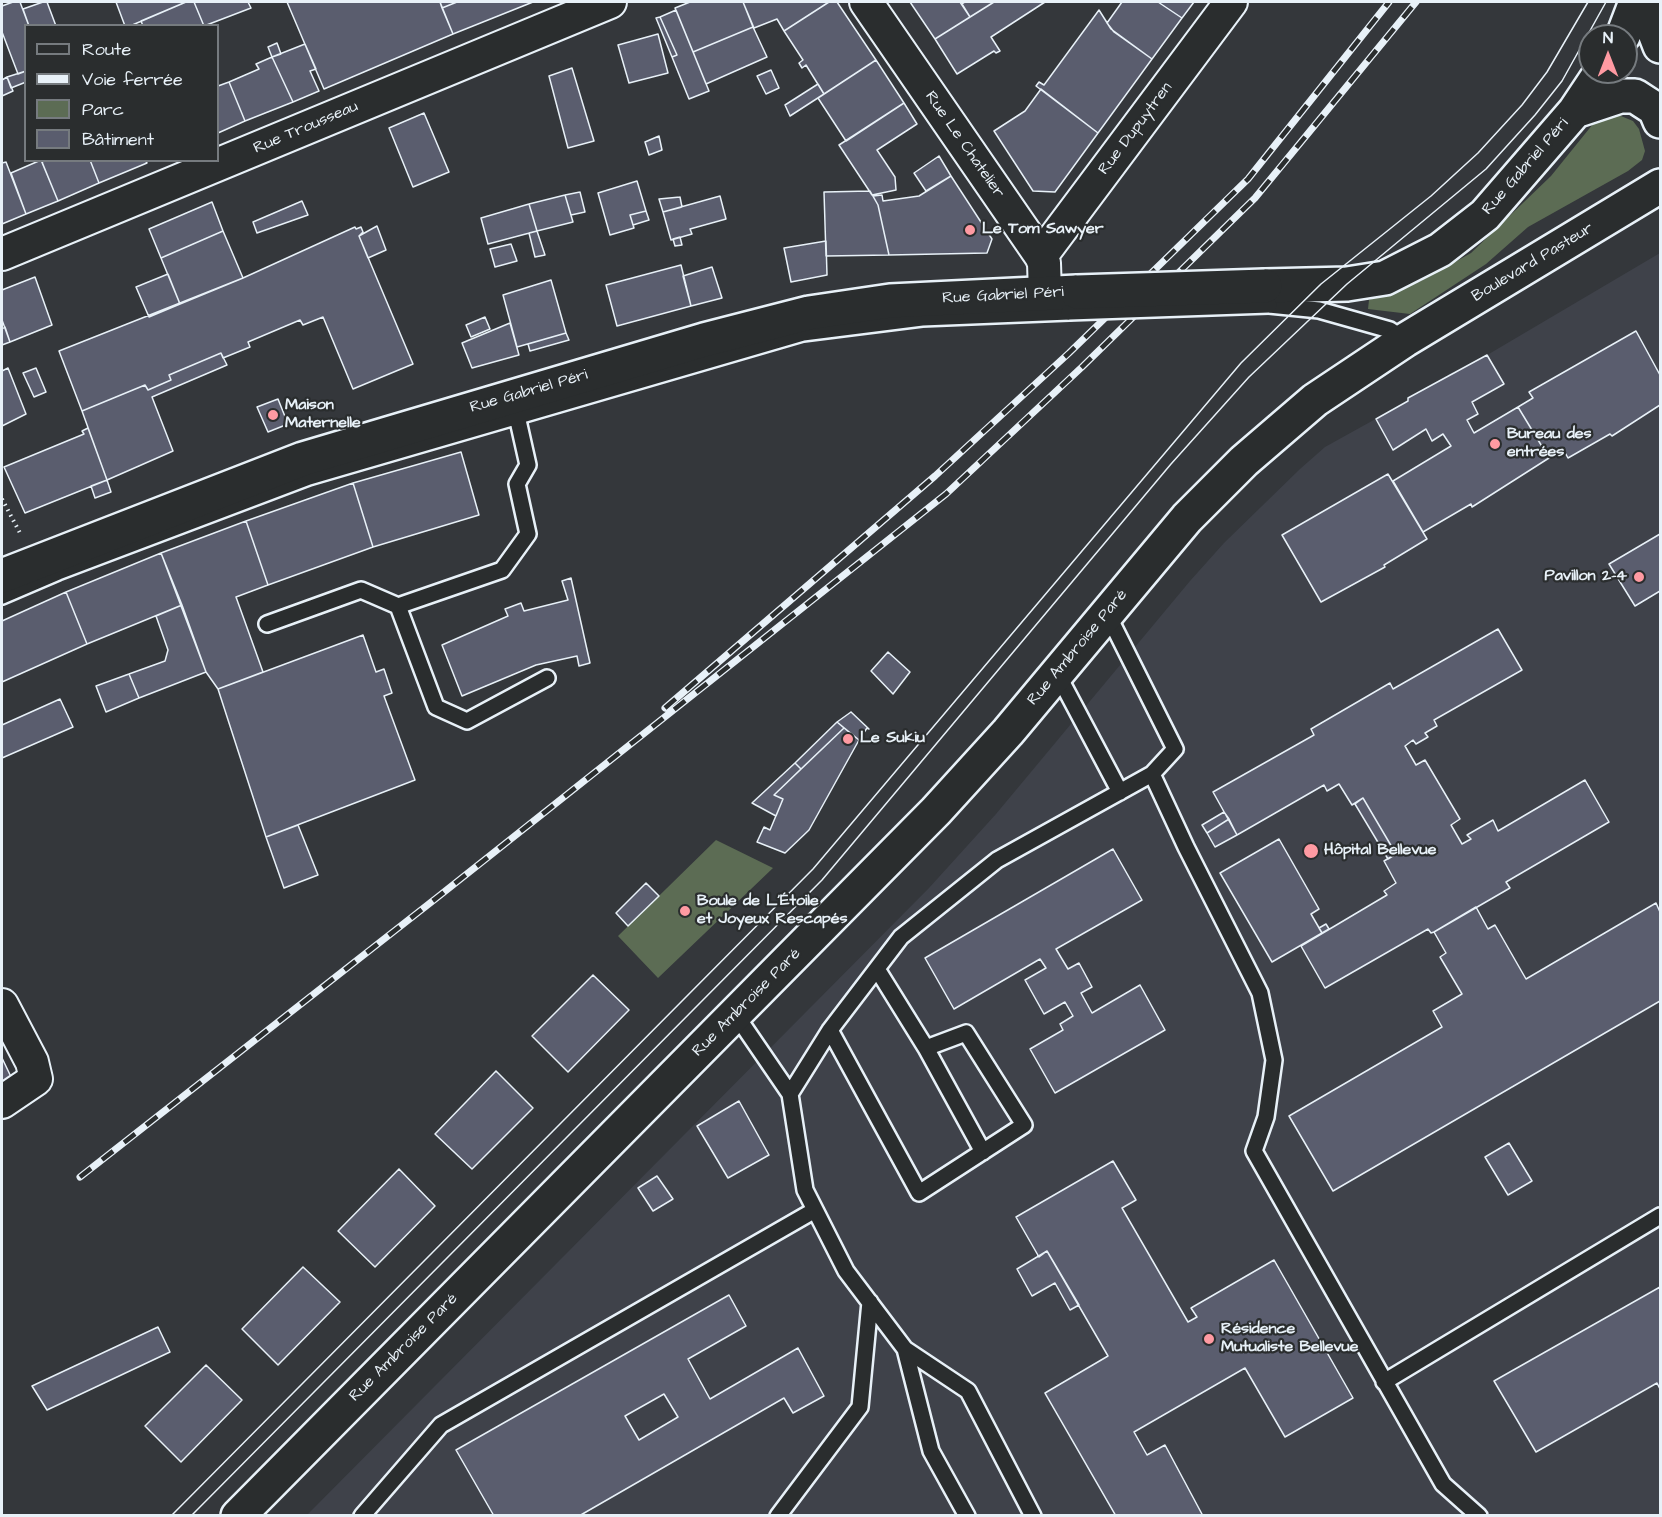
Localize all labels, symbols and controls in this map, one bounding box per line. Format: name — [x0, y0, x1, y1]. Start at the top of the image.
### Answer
legend — [24, 24, 219, 162]
north arrow — [1578, 24, 1638, 84]
text: N — [1603, 27, 1613, 49]
text: Route — [82, 37, 131, 62]
text: Voie ferrée — [82, 67, 183, 92]
street label: Rue Dupuytren — [1095, 79, 1177, 179]
street label: Rue Le Chatelier — [920, 88, 1008, 202]
text: Parc — [82, 97, 124, 122]
street label: Rue Trousseau — [251, 97, 361, 159]
street label: Rue Gabriel Péri — [1479, 115, 1573, 219]
text: Bâtiment — [82, 127, 154, 152]
street label: Boulevard Pasteur — [1469, 219, 1597, 307]
place label: Le Tom Sawyer — [982, 220, 1104, 240]
marker: Le Tom Sawyer — [963, 223, 977, 237]
street label: Rue Gabriel Péri — [942, 283, 1064, 309]
street label: Rue Gabriel Péri — [468, 366, 590, 418]
place label: Maison Maternelle — [285, 396, 361, 434]
marker: Maison Maternelle — [266, 408, 280, 422]
place label: Bureau des entrées — [1507, 425, 1592, 463]
marker: Bureau des entrées — [1488, 437, 1502, 451]
place label: Pavillon 2-4 — [1544, 567, 1627, 587]
marker: Pavillon 2-4 — [1632, 570, 1646, 584]
street label: Rue Ambroise Paré — [1024, 586, 1132, 710]
place label: Le Sukiu — [860, 729, 925, 749]
marker: Le Sukiu — [841, 732, 855, 746]
place label: Hôpital Bellevue — [1324, 841, 1436, 861]
marker: Hôpital Bellevue — [1302, 842, 1320, 860]
place label: Boule de L'Étoile et Joyeux Rescapés — [697, 892, 847, 930]
marker: Boule de L'Étoile et Joyeux Rescapés — [678, 904, 692, 918]
street label: Rue Ambroise Paré — [689, 945, 805, 1061]
street label: Rue Ambroise Paré — [346, 1290, 462, 1406]
place label: Résidence Mutualiste Bellevue — [1221, 1320, 1358, 1358]
marker: Résidence Mutualiste Bellevue — [1202, 1332, 1216, 1346]

